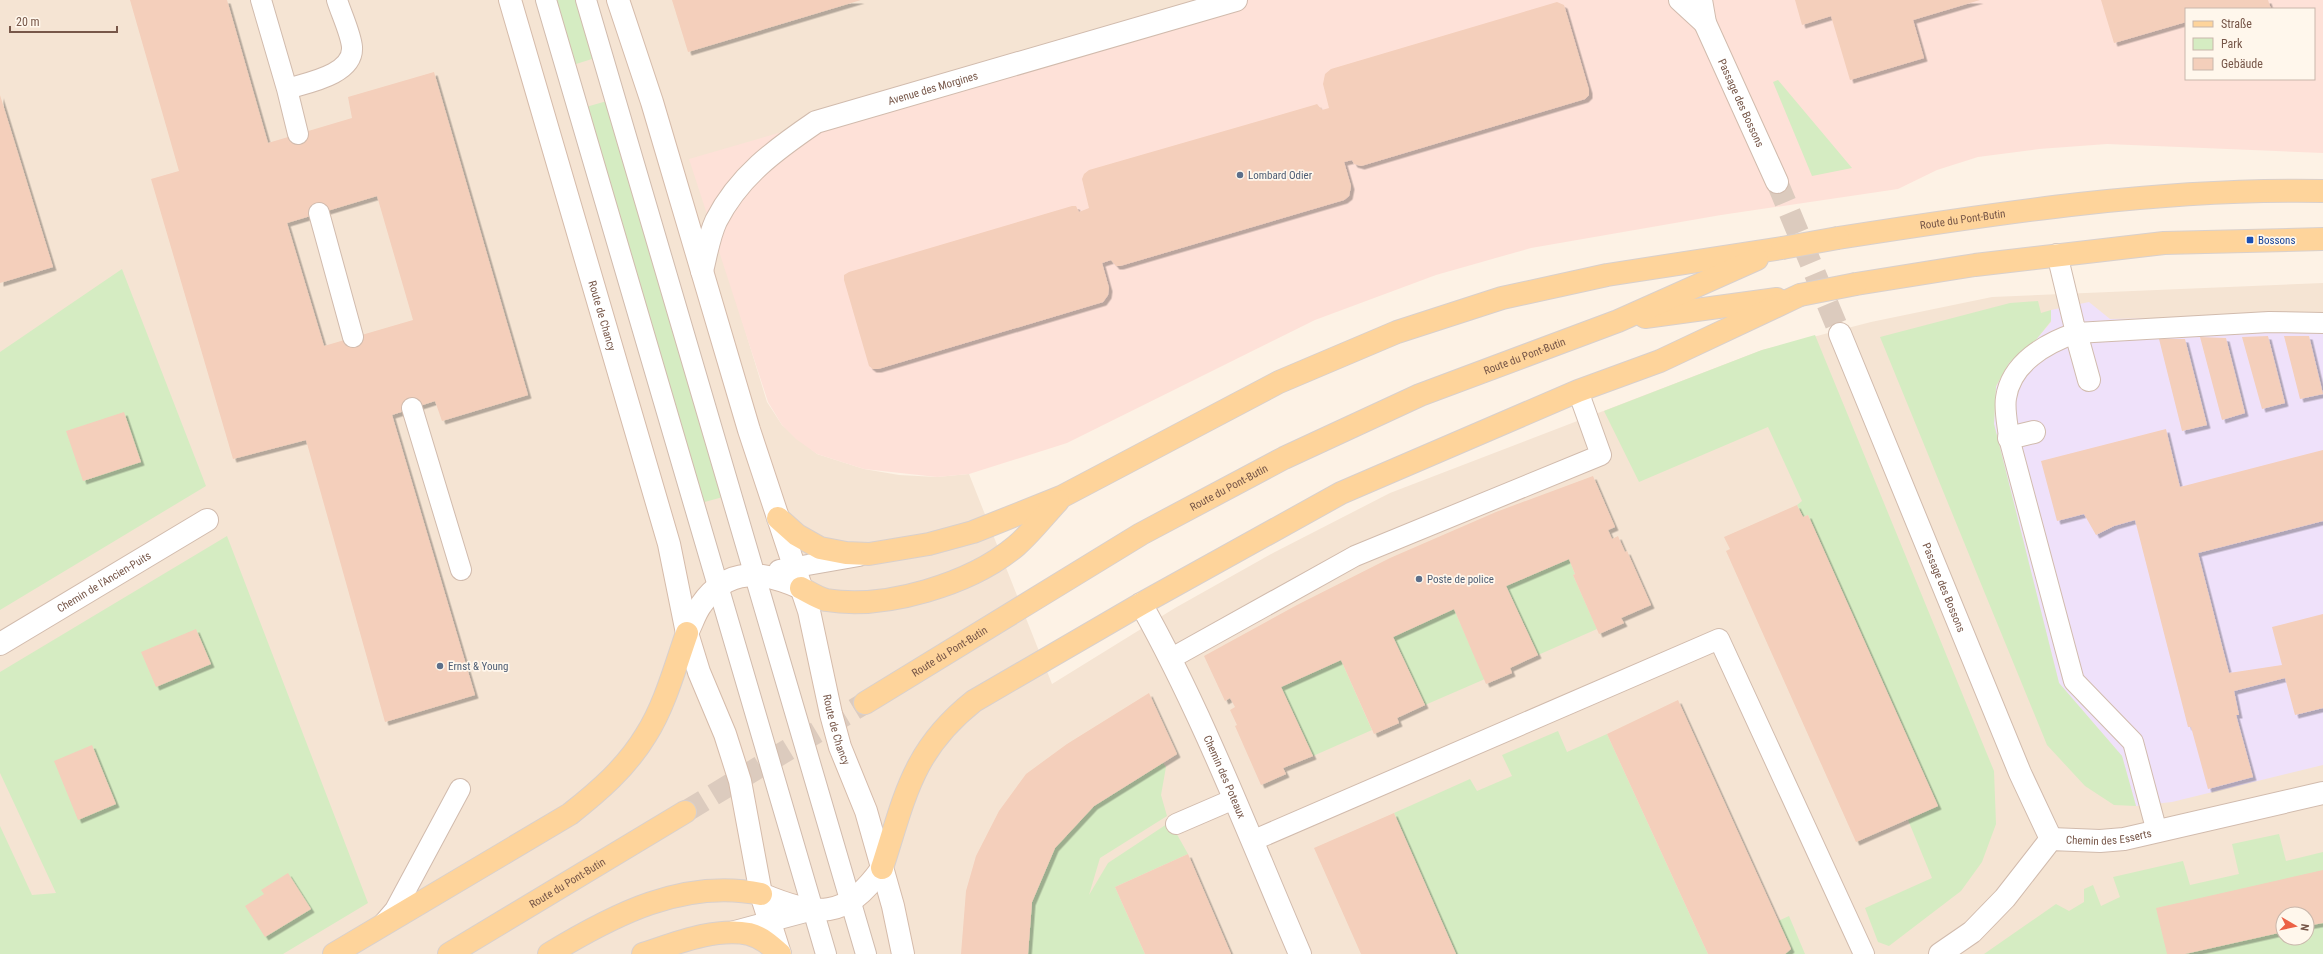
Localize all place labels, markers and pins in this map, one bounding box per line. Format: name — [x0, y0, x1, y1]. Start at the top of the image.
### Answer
place label: Lombard Odier — [1248, 169, 1313, 182]
marker: Lombard Odier — [1235, 170, 1245, 180]
place label: Bossons — [2258, 234, 2295, 247]
marker: Bossons — [2245, 235, 2255, 245]
place label: Poste de police — [1427, 573, 1494, 586]
marker: Poste de police — [1414, 574, 1424, 584]
place label: Ernst & Young — [448, 660, 508, 673]
marker: Ernst & Young — [435, 661, 445, 671]

